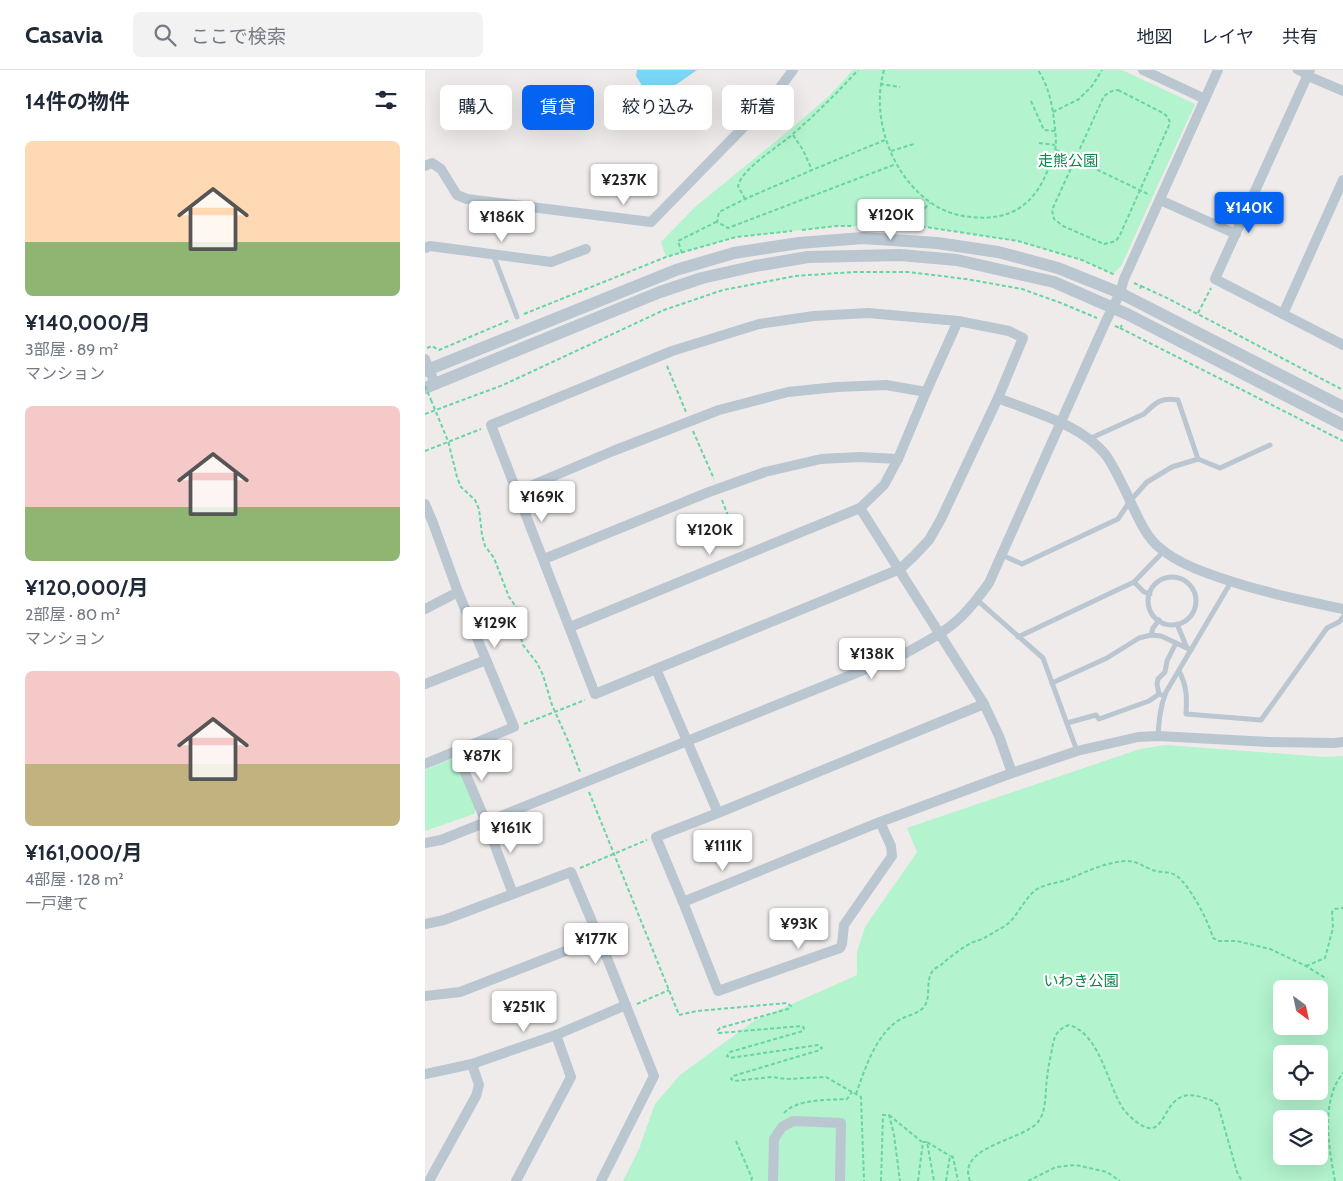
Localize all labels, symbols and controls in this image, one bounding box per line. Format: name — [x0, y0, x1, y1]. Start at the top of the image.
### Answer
search box — [133, 12, 483, 57]
text: Casavia — [25, 20, 103, 49]
icon: search — [151, 21, 179, 49]
text: ここで検索 — [191, 25, 286, 48]
text: 地図 — [1137, 26, 1173, 48]
text: レイヤ — [1201, 26, 1254, 48]
text: 共有 — [1282, 26, 1318, 48]
chip: 購入 — [440, 85, 512, 130]
chip: 賃貸 — [522, 85, 594, 130]
chip: 絞り込み — [604, 85, 712, 130]
chip: 新着 — [722, 85, 794, 130]
icon: filters — [372, 86, 400, 114]
text: 14件の物件 — [25, 89, 130, 114]
park label: 走熊公園 — [1038, 152, 1098, 170]
pin: ¥237K — [589, 164, 659, 206]
text: ¥237K — [602, 170, 646, 189]
icon: home — [168, 174, 258, 264]
pin: ¥140K — [1214, 191, 1284, 234]
pin: ¥120K — [856, 198, 926, 241]
text: ¥140K — [1226, 198, 1272, 217]
pin: ¥186K — [467, 200, 537, 243]
text: ¥120K — [868, 205, 914, 224]
text: ¥186K — [480, 207, 524, 226]
text: ¥140,000/月 — [25, 310, 151, 335]
text: 3部屋 · 89 m² — [25, 340, 118, 359]
text: マンション — [25, 364, 105, 383]
icon: home — [168, 439, 258, 529]
pin: ¥169K — [507, 480, 577, 523]
text: ¥169K — [520, 487, 564, 506]
pin: ¥120K — [675, 514, 745, 556]
text: ¥120K — [687, 520, 733, 539]
text: ¥120,000/月 — [25, 575, 149, 600]
text: 2部屋 · 80 m² — [25, 605, 120, 624]
pin: ¥129K — [460, 606, 530, 649]
text: ¥129K — [473, 613, 517, 632]
text: マンション — [25, 629, 105, 648]
pin: ¥138K — [837, 638, 907, 680]
text: ¥138K — [850, 644, 894, 663]
icon: home — [168, 704, 258, 794]
pin: ¥87K — [452, 740, 512, 782]
text: ¥87K — [463, 746, 501, 765]
pin: ¥161K — [476, 812, 546, 854]
text: ¥161K — [491, 818, 531, 837]
pin: ¥111K — [688, 830, 758, 872]
text: ¥111K — [704, 836, 742, 855]
text: ¥161,000/月 — [25, 840, 142, 865]
text: 4部屋 · 128 m² — [25, 870, 124, 889]
text: 一戸建て — [25, 894, 89, 913]
pin: ¥93K — [769, 908, 829, 950]
text: ¥93K — [780, 914, 818, 933]
pin: ¥177K — [561, 922, 631, 965]
text: ¥177K — [575, 929, 617, 948]
park label: いわき公園 — [1043, 972, 1119, 990]
north arrow — [1273, 980, 1327, 1035]
map controls — [1273, 980, 1328, 1165]
pin: ¥251K — [489, 990, 559, 1033]
text: ¥251K — [503, 997, 545, 1016]
button: locate — [1273, 1045, 1328, 1100]
button: layers — [1273, 1110, 1328, 1165]

